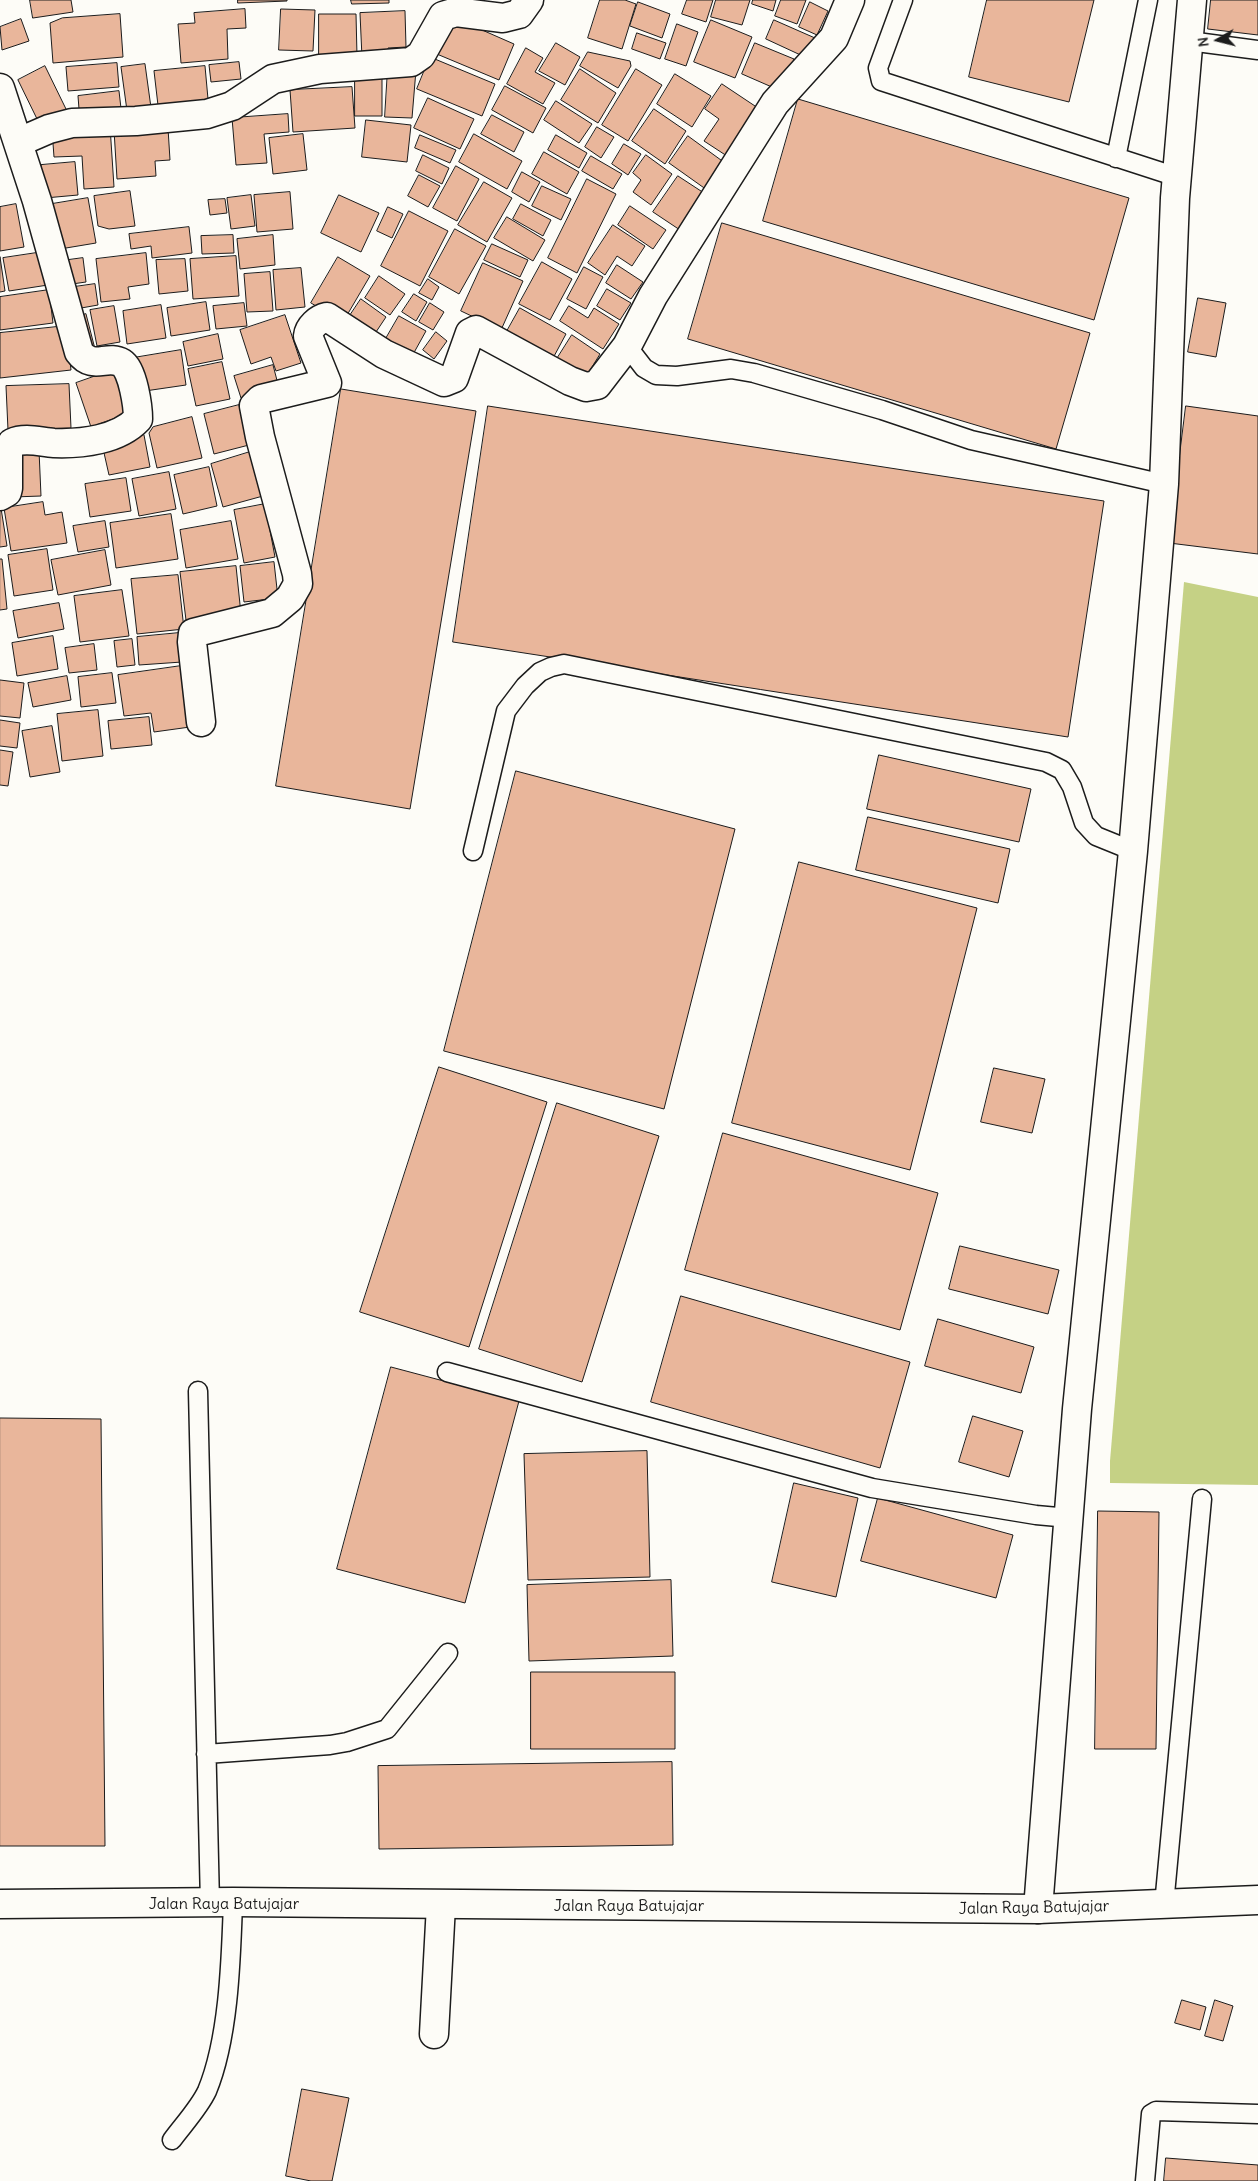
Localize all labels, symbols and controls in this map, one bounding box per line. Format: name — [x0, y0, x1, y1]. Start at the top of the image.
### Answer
north arrow — [1193, 15, 1243, 65]
text: N — [1194, 36, 1213, 48]
street label: Jalan Raya Batujajar — [149, 1894, 299, 1914]
street label: Jalan Raya Batujajar — [554, 1896, 704, 1916]
street label: Jalan Raya Batujajar — [959, 1897, 1109, 1919]

